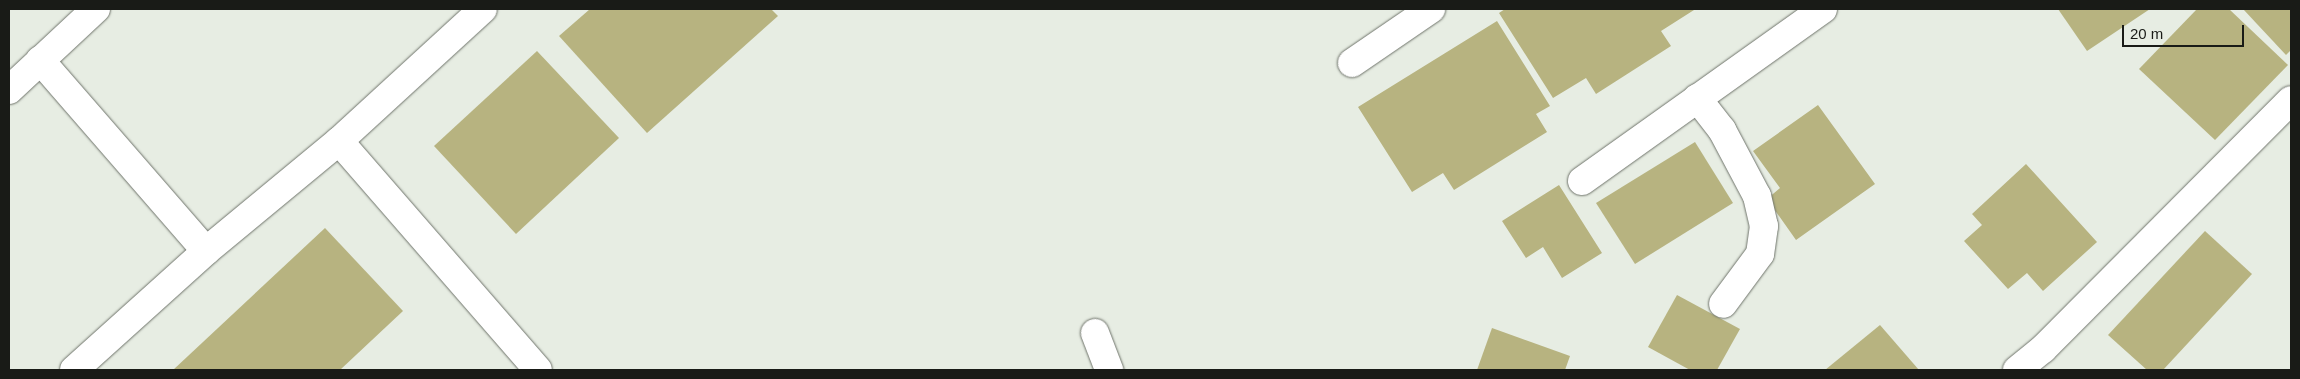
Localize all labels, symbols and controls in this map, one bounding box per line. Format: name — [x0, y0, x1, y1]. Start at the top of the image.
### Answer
scale bar — [2125, 15, 2248, 47]
text: 20 m — [2130, 25, 2163, 42]

